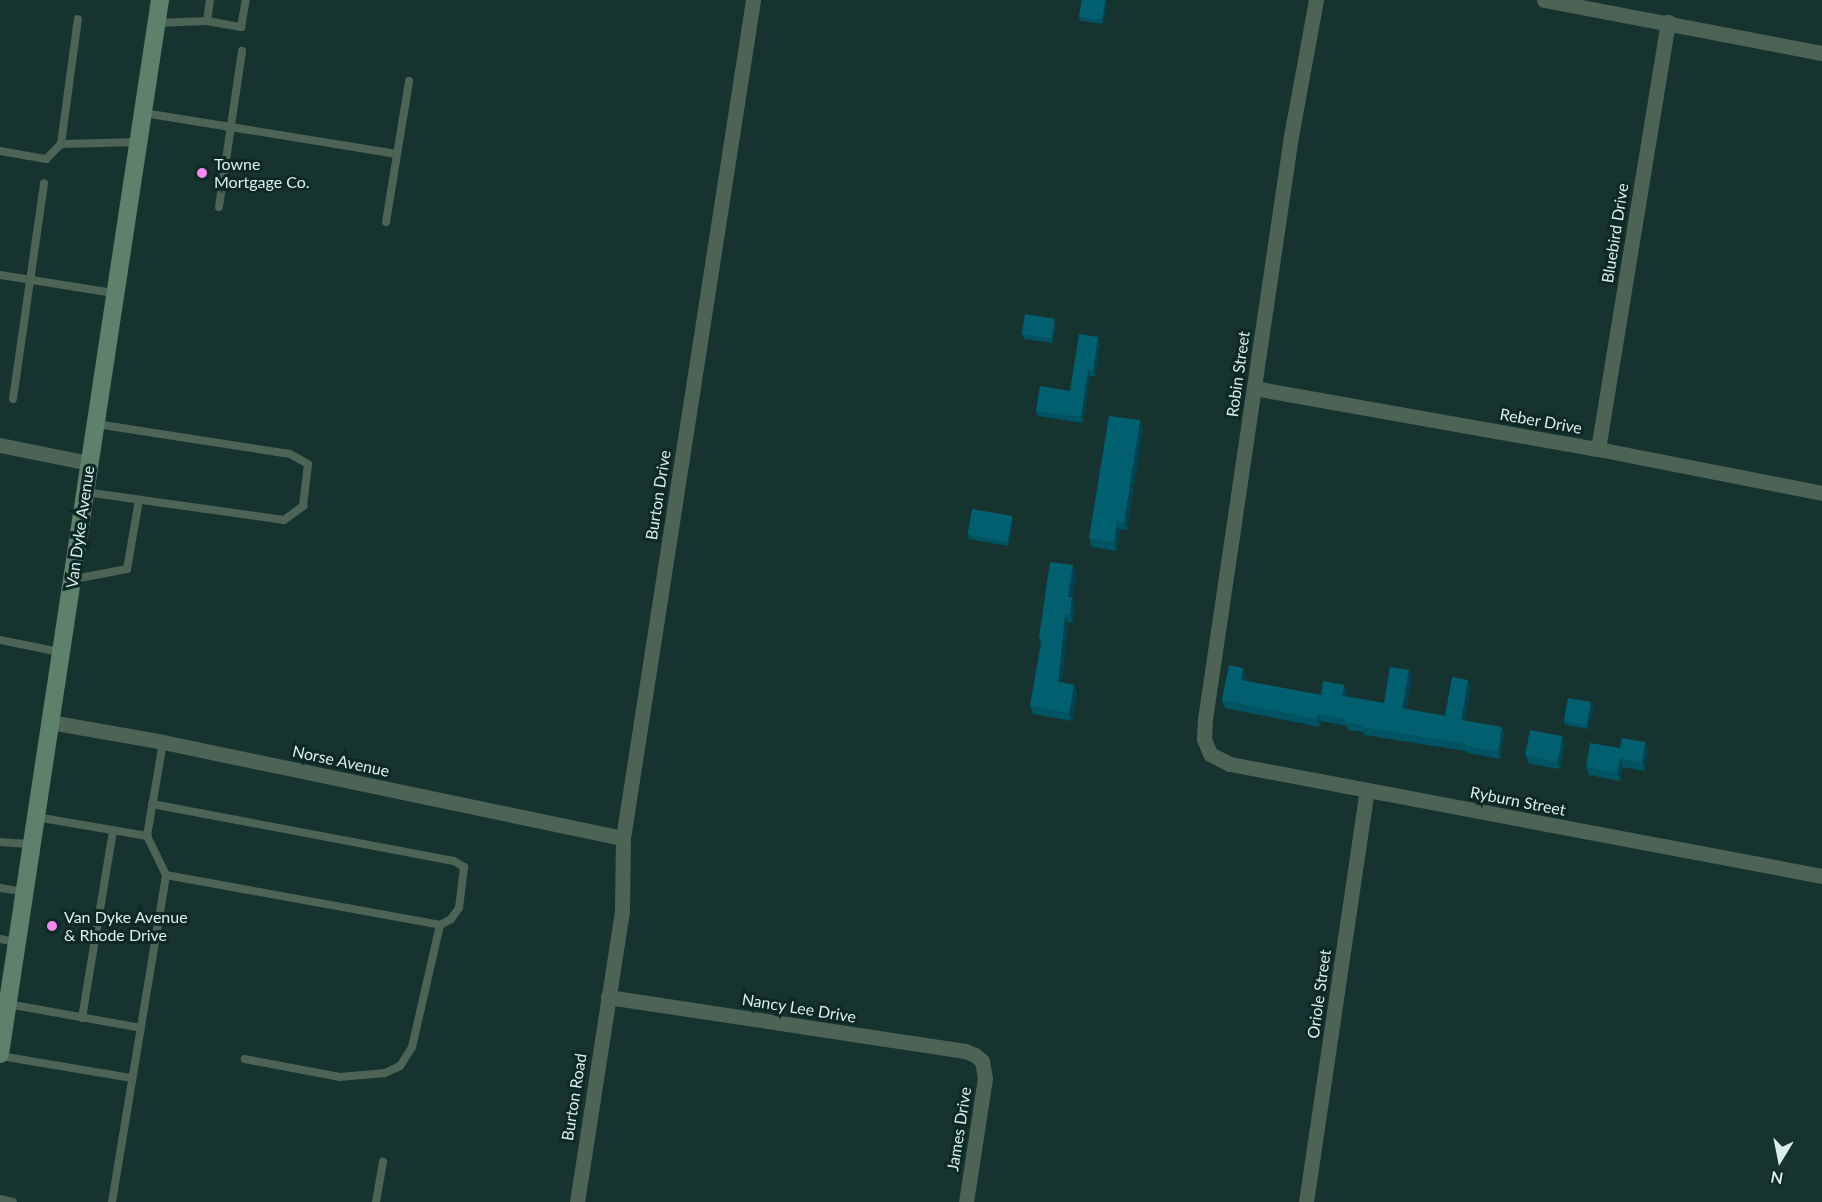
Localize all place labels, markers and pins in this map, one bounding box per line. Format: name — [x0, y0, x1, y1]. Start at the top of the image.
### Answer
place label: Towne Mortgage Co. — [214, 154, 310, 192]
marker: Towne Mortgage Co. — [195, 166, 209, 180]
place label: Van Dyke Avenue & Rhode Drive — [64, 907, 188, 945]
marker: Van Dyke Avenue & Rhode Drive — [45, 919, 59, 933]

